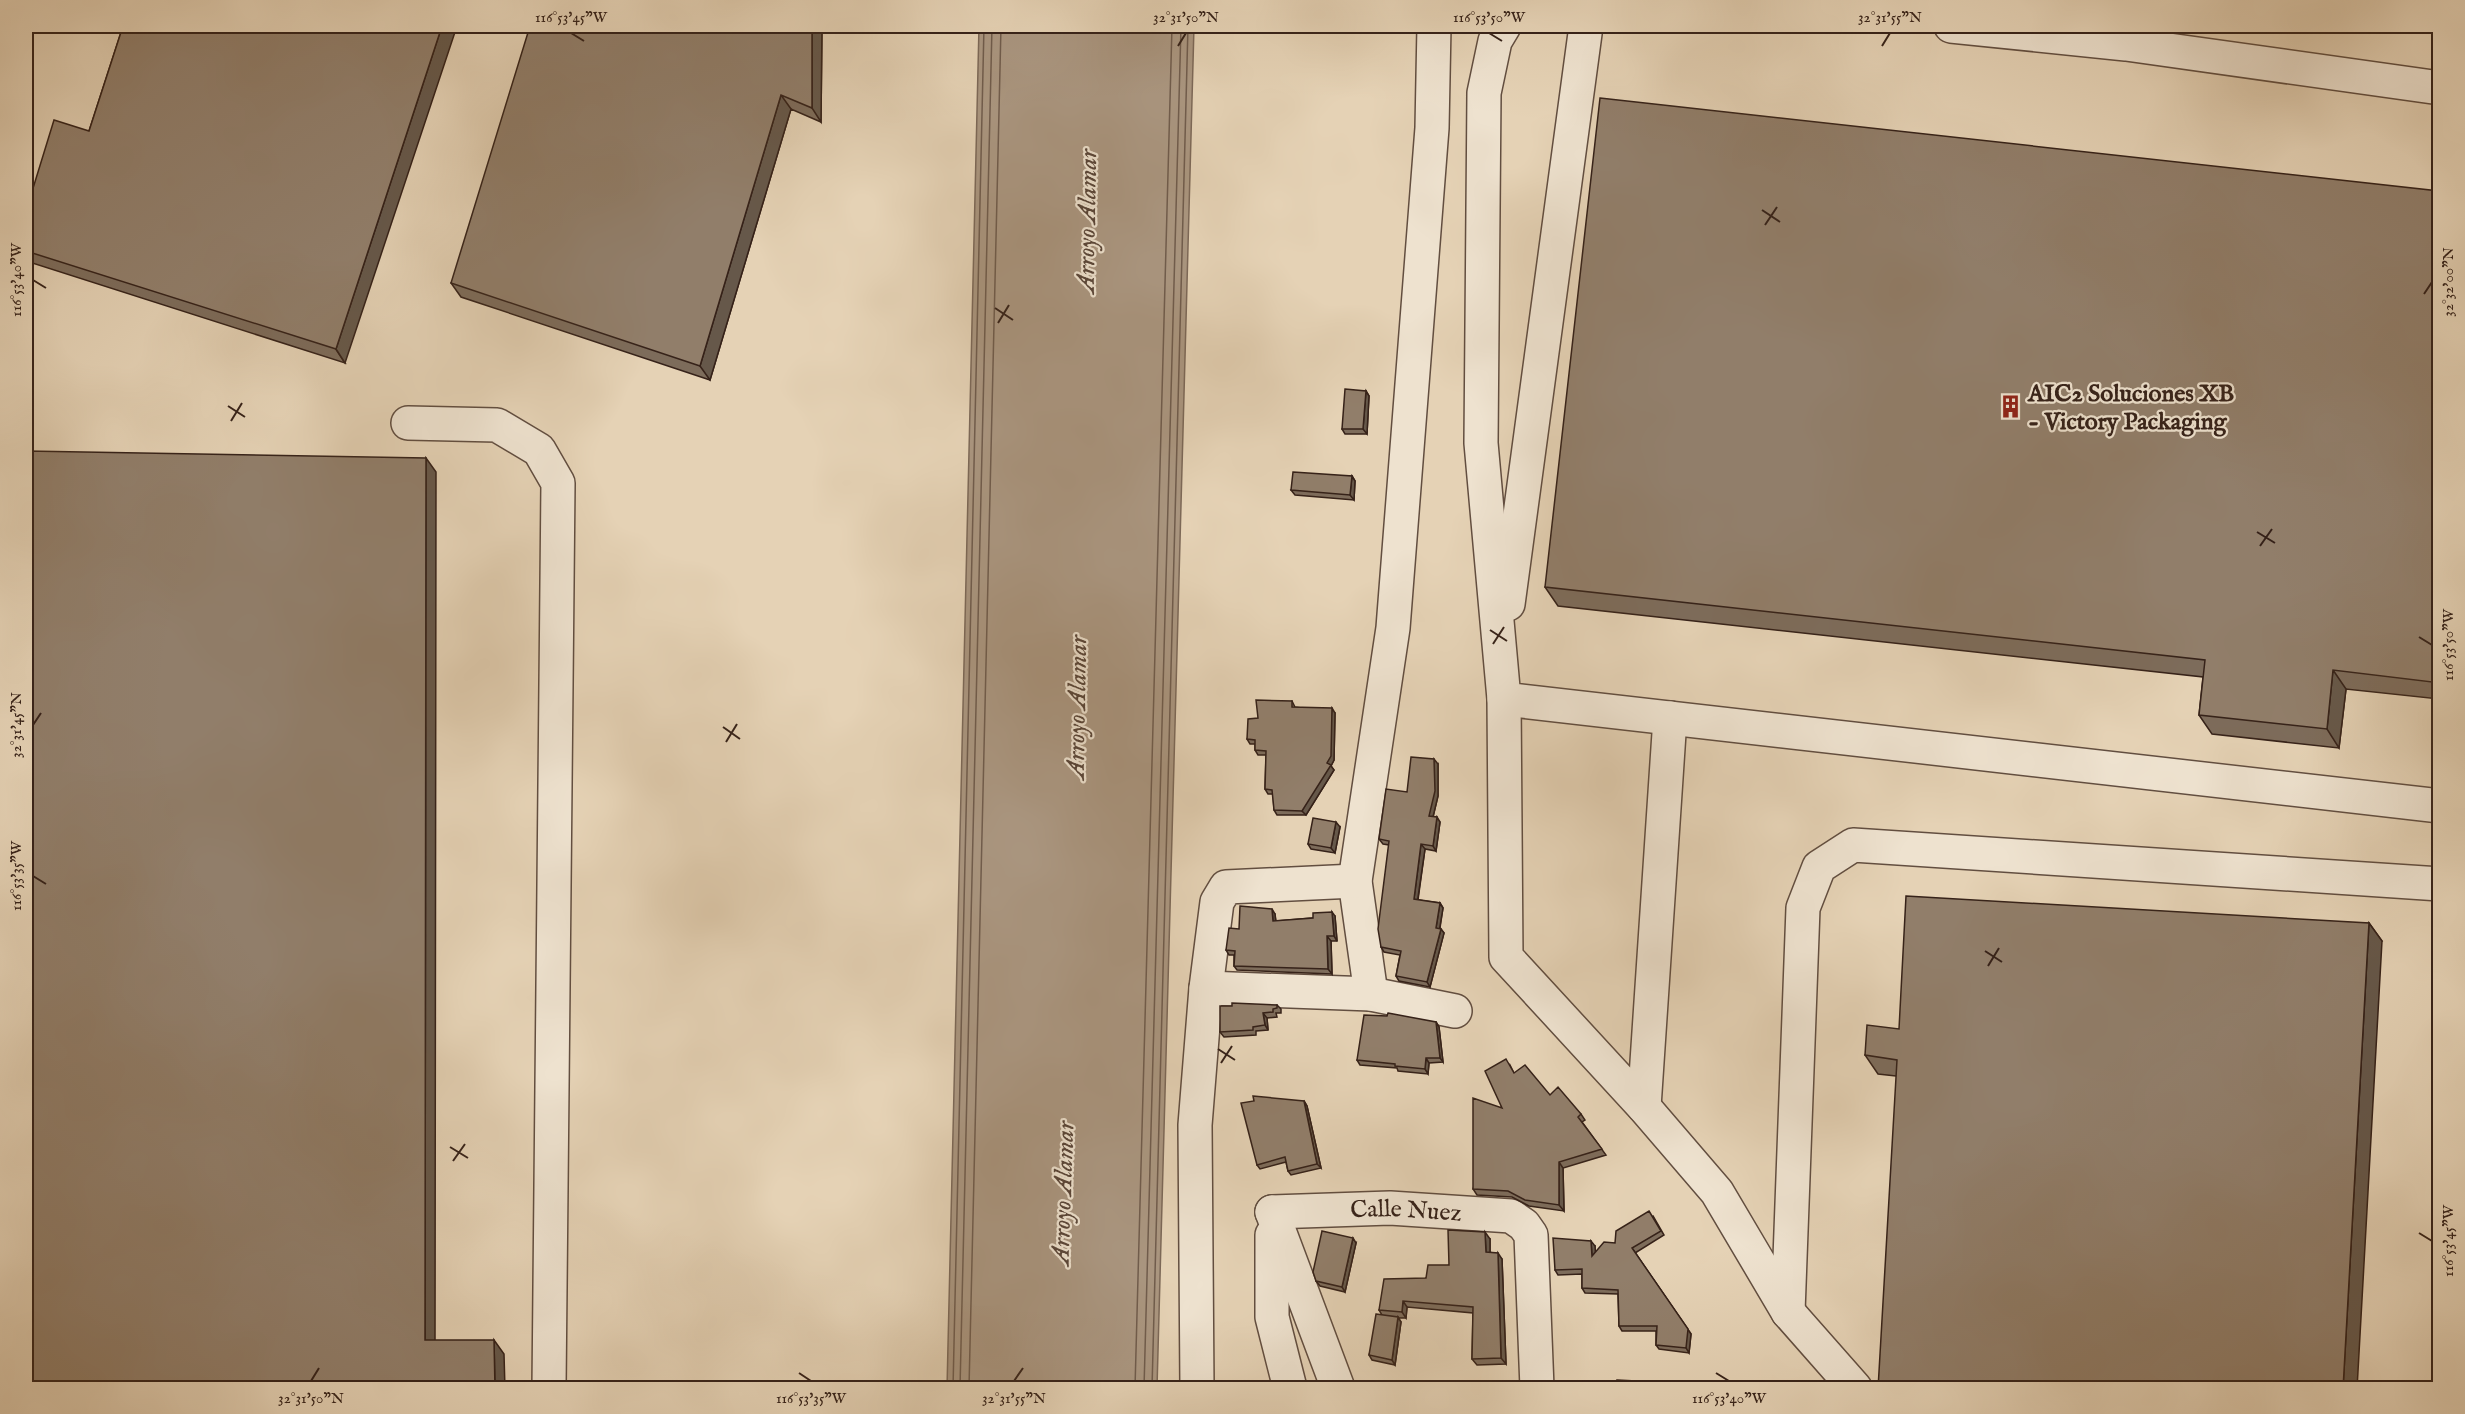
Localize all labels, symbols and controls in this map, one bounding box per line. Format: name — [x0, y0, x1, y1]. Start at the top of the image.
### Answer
text: 116°53'45"W — [535, 8, 608, 27]
text: 32°31'50"N — [1153, 8, 1219, 27]
text: 116°53'50"W — [1453, 8, 1526, 27]
text: 32°31'55"N — [1858, 8, 1922, 27]
water label: Arroyo Alamar — [1070, 148, 1105, 296]
text: 116°53'40"W — [7, 242, 26, 317]
text: 32°32'00"N — [2439, 247, 2458, 317]
place label: AIC2 Soluciones XB - Victory Packaging — [2027, 379, 2234, 438]
building icon: AIC2 Soluciones XB - Victory Packaging — [1997, 394, 2023, 420]
text: 116°53'50"W — [2439, 608, 2458, 681]
water label: Arroyo Alamar — [1060, 634, 1095, 782]
text: 32°31'45"N — [7, 692, 26, 758]
text: 116°53'35"W — [7, 840, 26, 911]
water label: Arroyo Alamar — [1044, 1120, 1083, 1268]
street label: Calle Nuez — [1350, 1194, 1462, 1230]
text: 116°53'45"W — [2439, 1204, 2458, 1277]
text: 32°31'50"N — [278, 1389, 344, 1408]
text: 116°53'35"W — [776, 1389, 847, 1408]
text: 32°31'55"N — [982, 1389, 1046, 1408]
text: 116°53'40"W — [1692, 1389, 1767, 1408]

